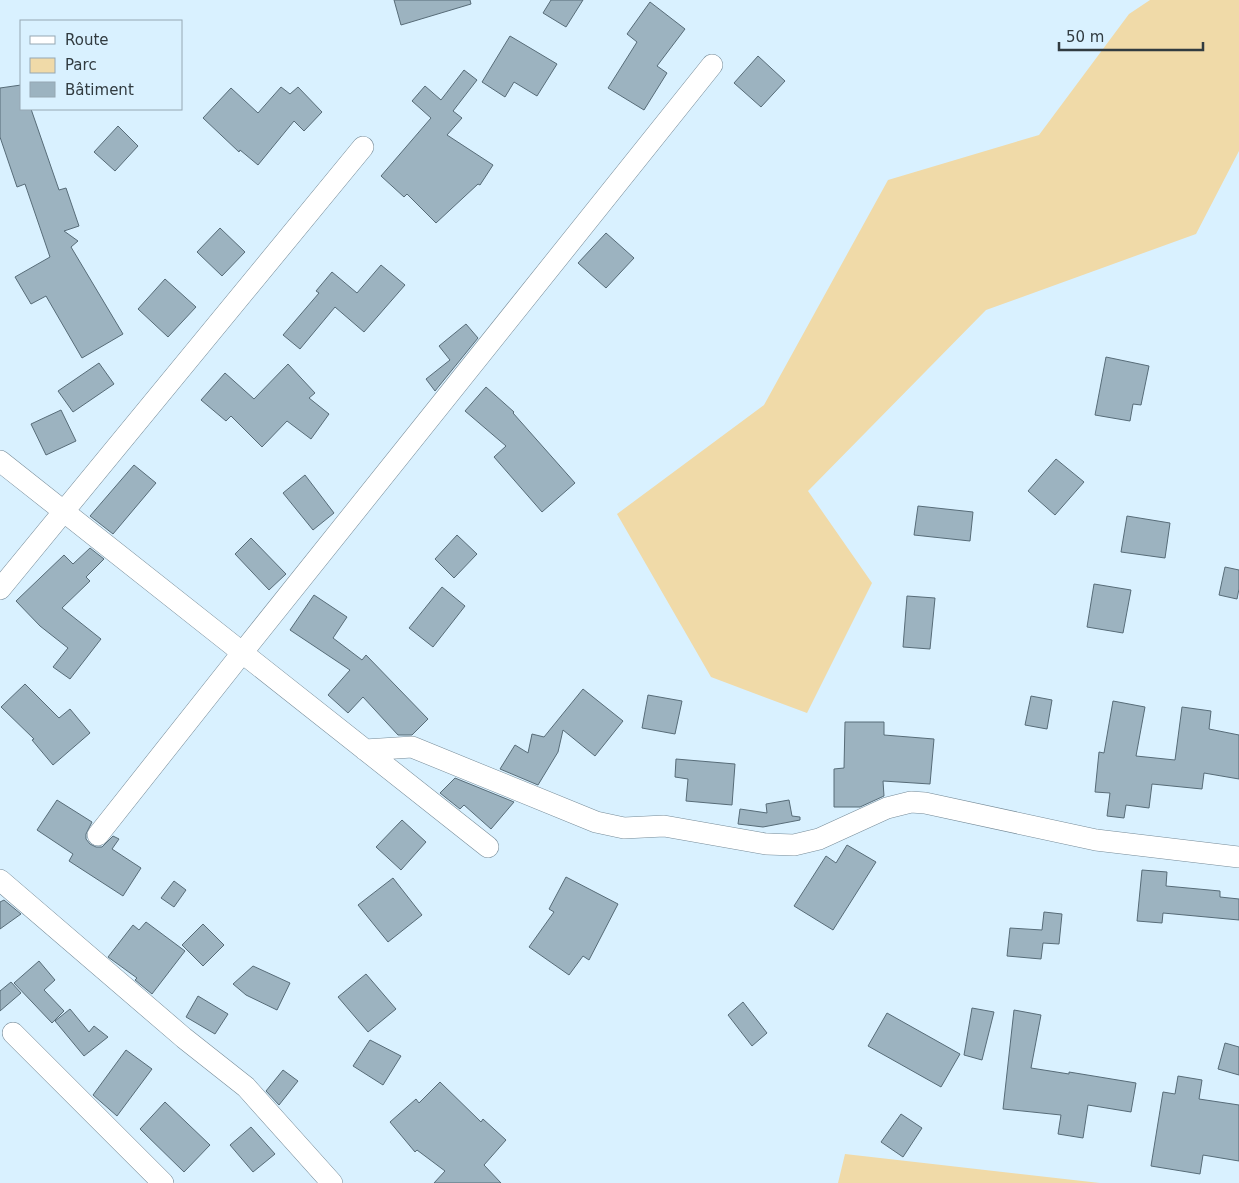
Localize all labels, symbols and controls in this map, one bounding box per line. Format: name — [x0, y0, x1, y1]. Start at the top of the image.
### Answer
legend — [20, 20, 182, 110]
scale bar — [1059, 20, 1203, 52]
text: 50 m — [1066, 28, 1104, 46]
text: Route — [65, 31, 109, 49]
text: Parc — [65, 56, 97, 74]
text: Bâtiment — [65, 81, 134, 99]

